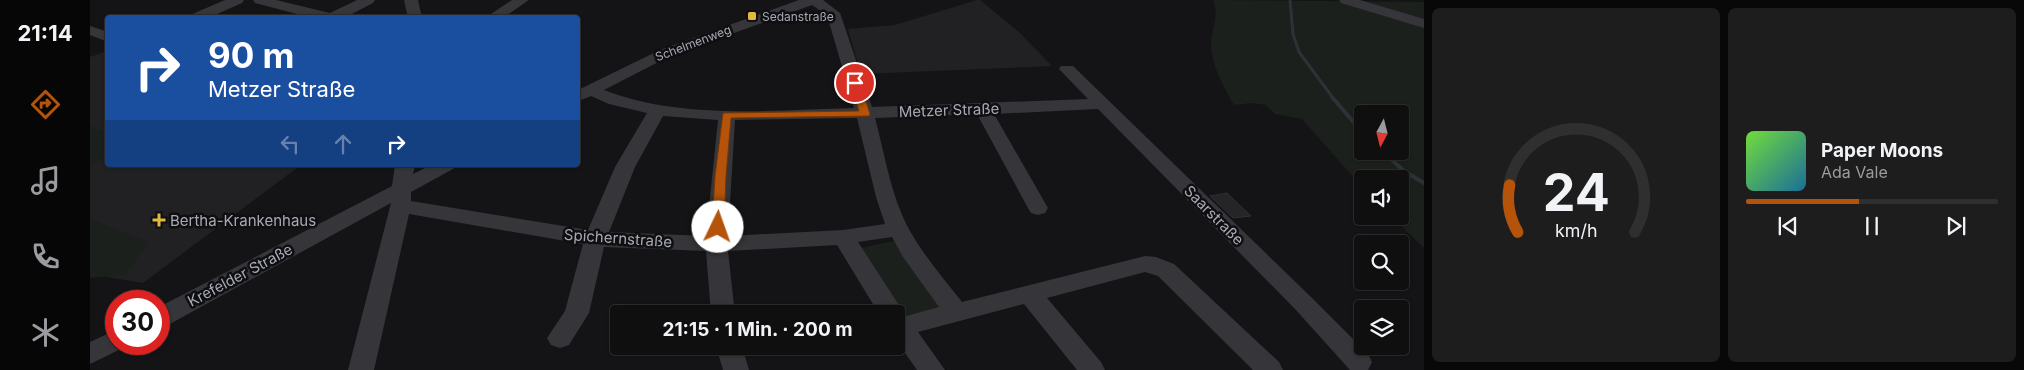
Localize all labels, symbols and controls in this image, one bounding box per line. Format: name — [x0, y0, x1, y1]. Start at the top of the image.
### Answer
place label: Sedanstraße — [762, 9, 834, 24]
marker: Sedanstraße — [746, 10, 758, 22]
text: 21:14 — [17, 20, 73, 46]
street label: Schelmenweg — [653, 22, 733, 64]
text: 90 m — [208, 34, 295, 76]
icon: right — [125, 35, 190, 100]
pin — [834, 62, 876, 104]
icon: arrive — [841, 69, 869, 97]
text: Metzer Straße — [208, 76, 355, 102]
icon: directions — [28, 87, 63, 122]
street label: Metzer Straße — [898, 99, 1000, 121]
north arrow — [1354, 105, 1409, 160]
map controls — [1354, 105, 1409, 355]
icon: left — [276, 130, 304, 158]
icon: ahead — [329, 130, 357, 158]
icon: right — [382, 130, 410, 158]
text: Paper Moons — [1821, 139, 1943, 162]
text: 24 — [1542, 161, 1610, 224]
text: Ada Vale — [1821, 162, 1888, 182]
icon: music — [28, 163, 63, 198]
button: sound — [1354, 170, 1409, 225]
street label: Saarstraße — [1180, 181, 1248, 249]
position arrow — [691, 200, 743, 252]
place label: Bertha-Krankenhaus — [170, 211, 316, 230]
icon: previous — [1774, 212, 1802, 240]
icon: pause — [1858, 212, 1886, 240]
icon: next — [1942, 212, 1970, 240]
marker: Bertha-Krankenhaus — [152, 213, 166, 227]
text: km/h — [1555, 220, 1597, 241]
street label: Spichernstraße — [563, 225, 673, 251]
button: search — [1354, 235, 1409, 290]
icon: phone — [28, 239, 63, 274]
street label: Krefelder Straße — [184, 239, 296, 311]
speed limit sign: 30 — [105, 290, 170, 355]
button: layers — [1354, 300, 1409, 355]
icon: climate — [28, 315, 63, 350]
text: 21:15 · 1 Min. · 200 m — [662, 318, 853, 341]

